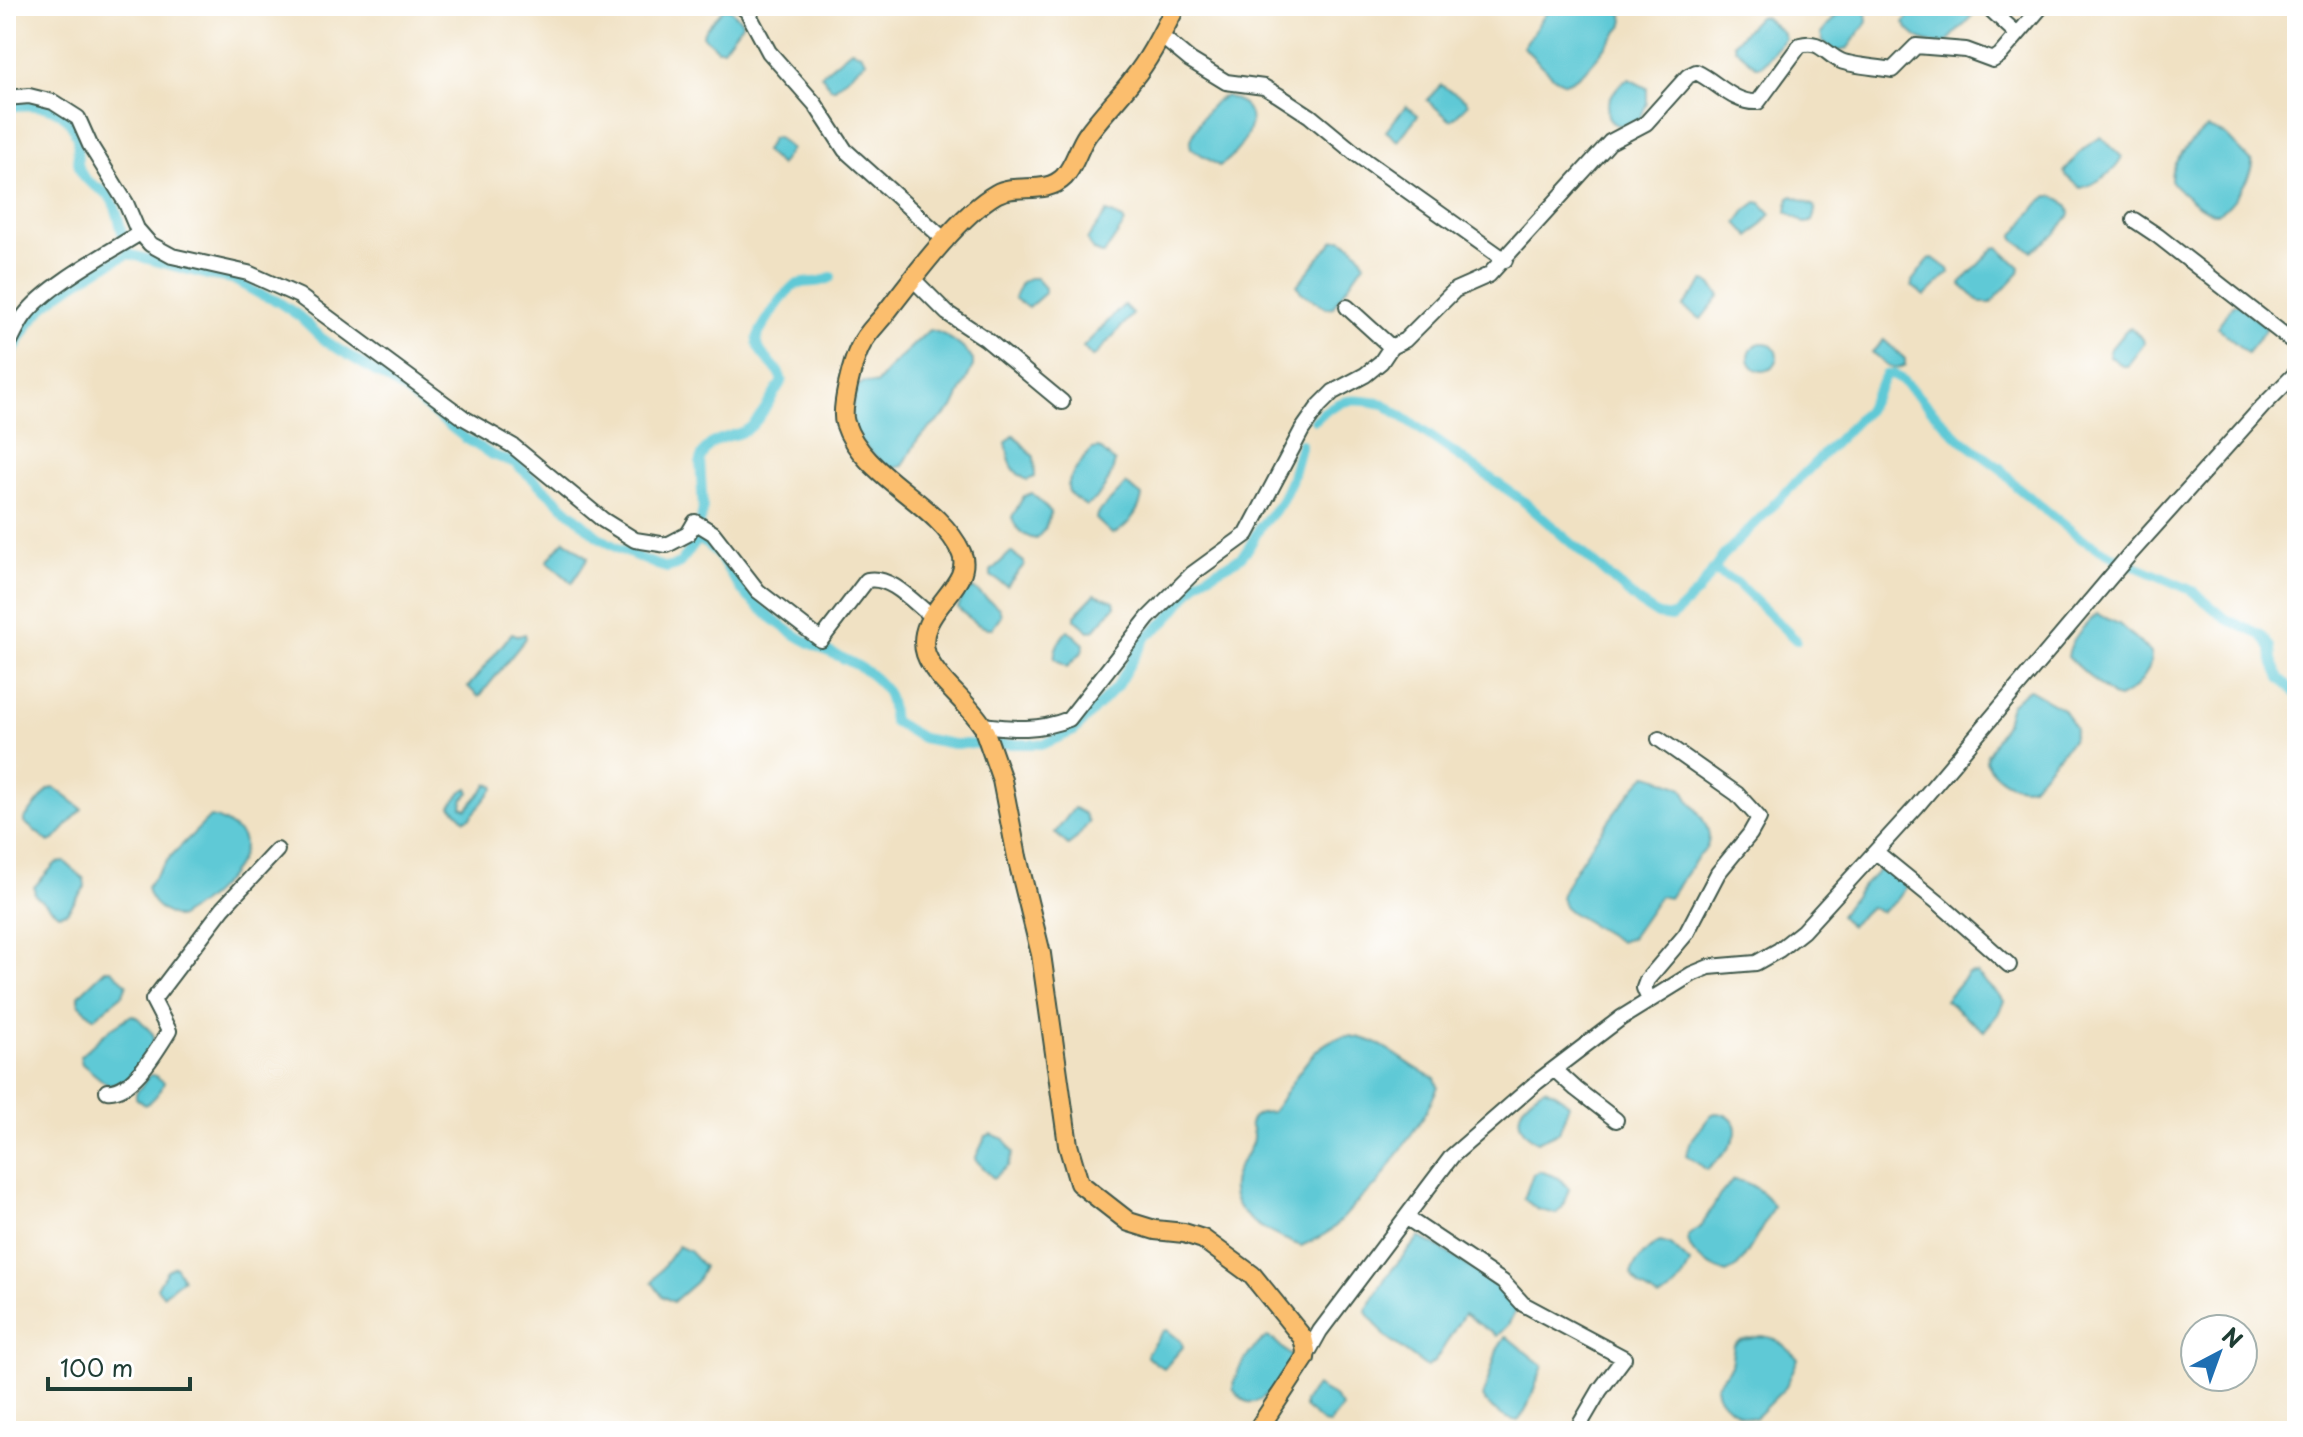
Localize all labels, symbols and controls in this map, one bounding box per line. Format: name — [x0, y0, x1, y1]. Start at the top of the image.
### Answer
north arrow — [2179, 1313, 2259, 1393]
text: N — [2216, 1319, 2251, 1355]
scale bar — [48, 1341, 190, 1391]
text: 100 m — [60, 1349, 133, 1385]

